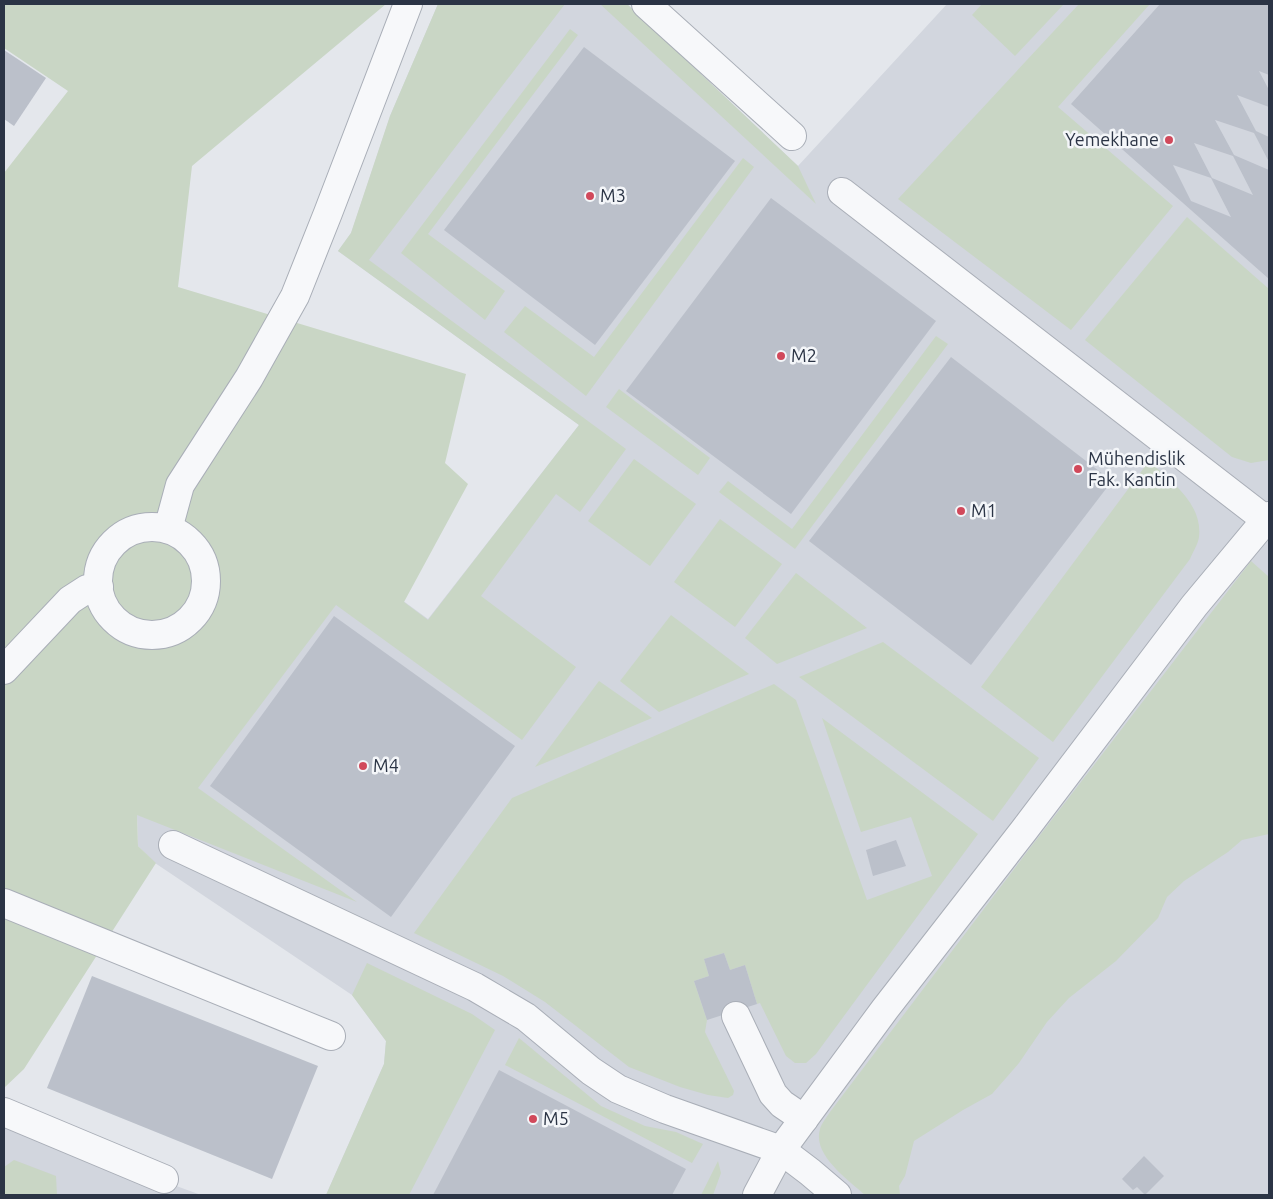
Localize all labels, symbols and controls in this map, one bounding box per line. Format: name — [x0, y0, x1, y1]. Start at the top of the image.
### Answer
place label: Yemekhane — [1065, 129, 1159, 149]
marker: Yemekhane — [1163, 134, 1175, 146]
place label: M3 — [600, 185, 626, 205]
marker: M3 — [584, 190, 596, 202]
place label: M2 — [791, 345, 817, 365]
marker: M2 — [775, 350, 787, 362]
place label: Mühendislik Fak. Kantin — [1088, 448, 1185, 489]
marker: Mühendislik Fak. Kantin — [1072, 463, 1084, 475]
place label: M1 — [971, 500, 997, 520]
marker: M1 — [955, 505, 967, 517]
place label: M4 — [373, 755, 399, 775]
marker: M4 — [357, 760, 369, 772]
place label: M5 — [543, 1108, 569, 1128]
marker: M5 — [527, 1113, 539, 1125]

